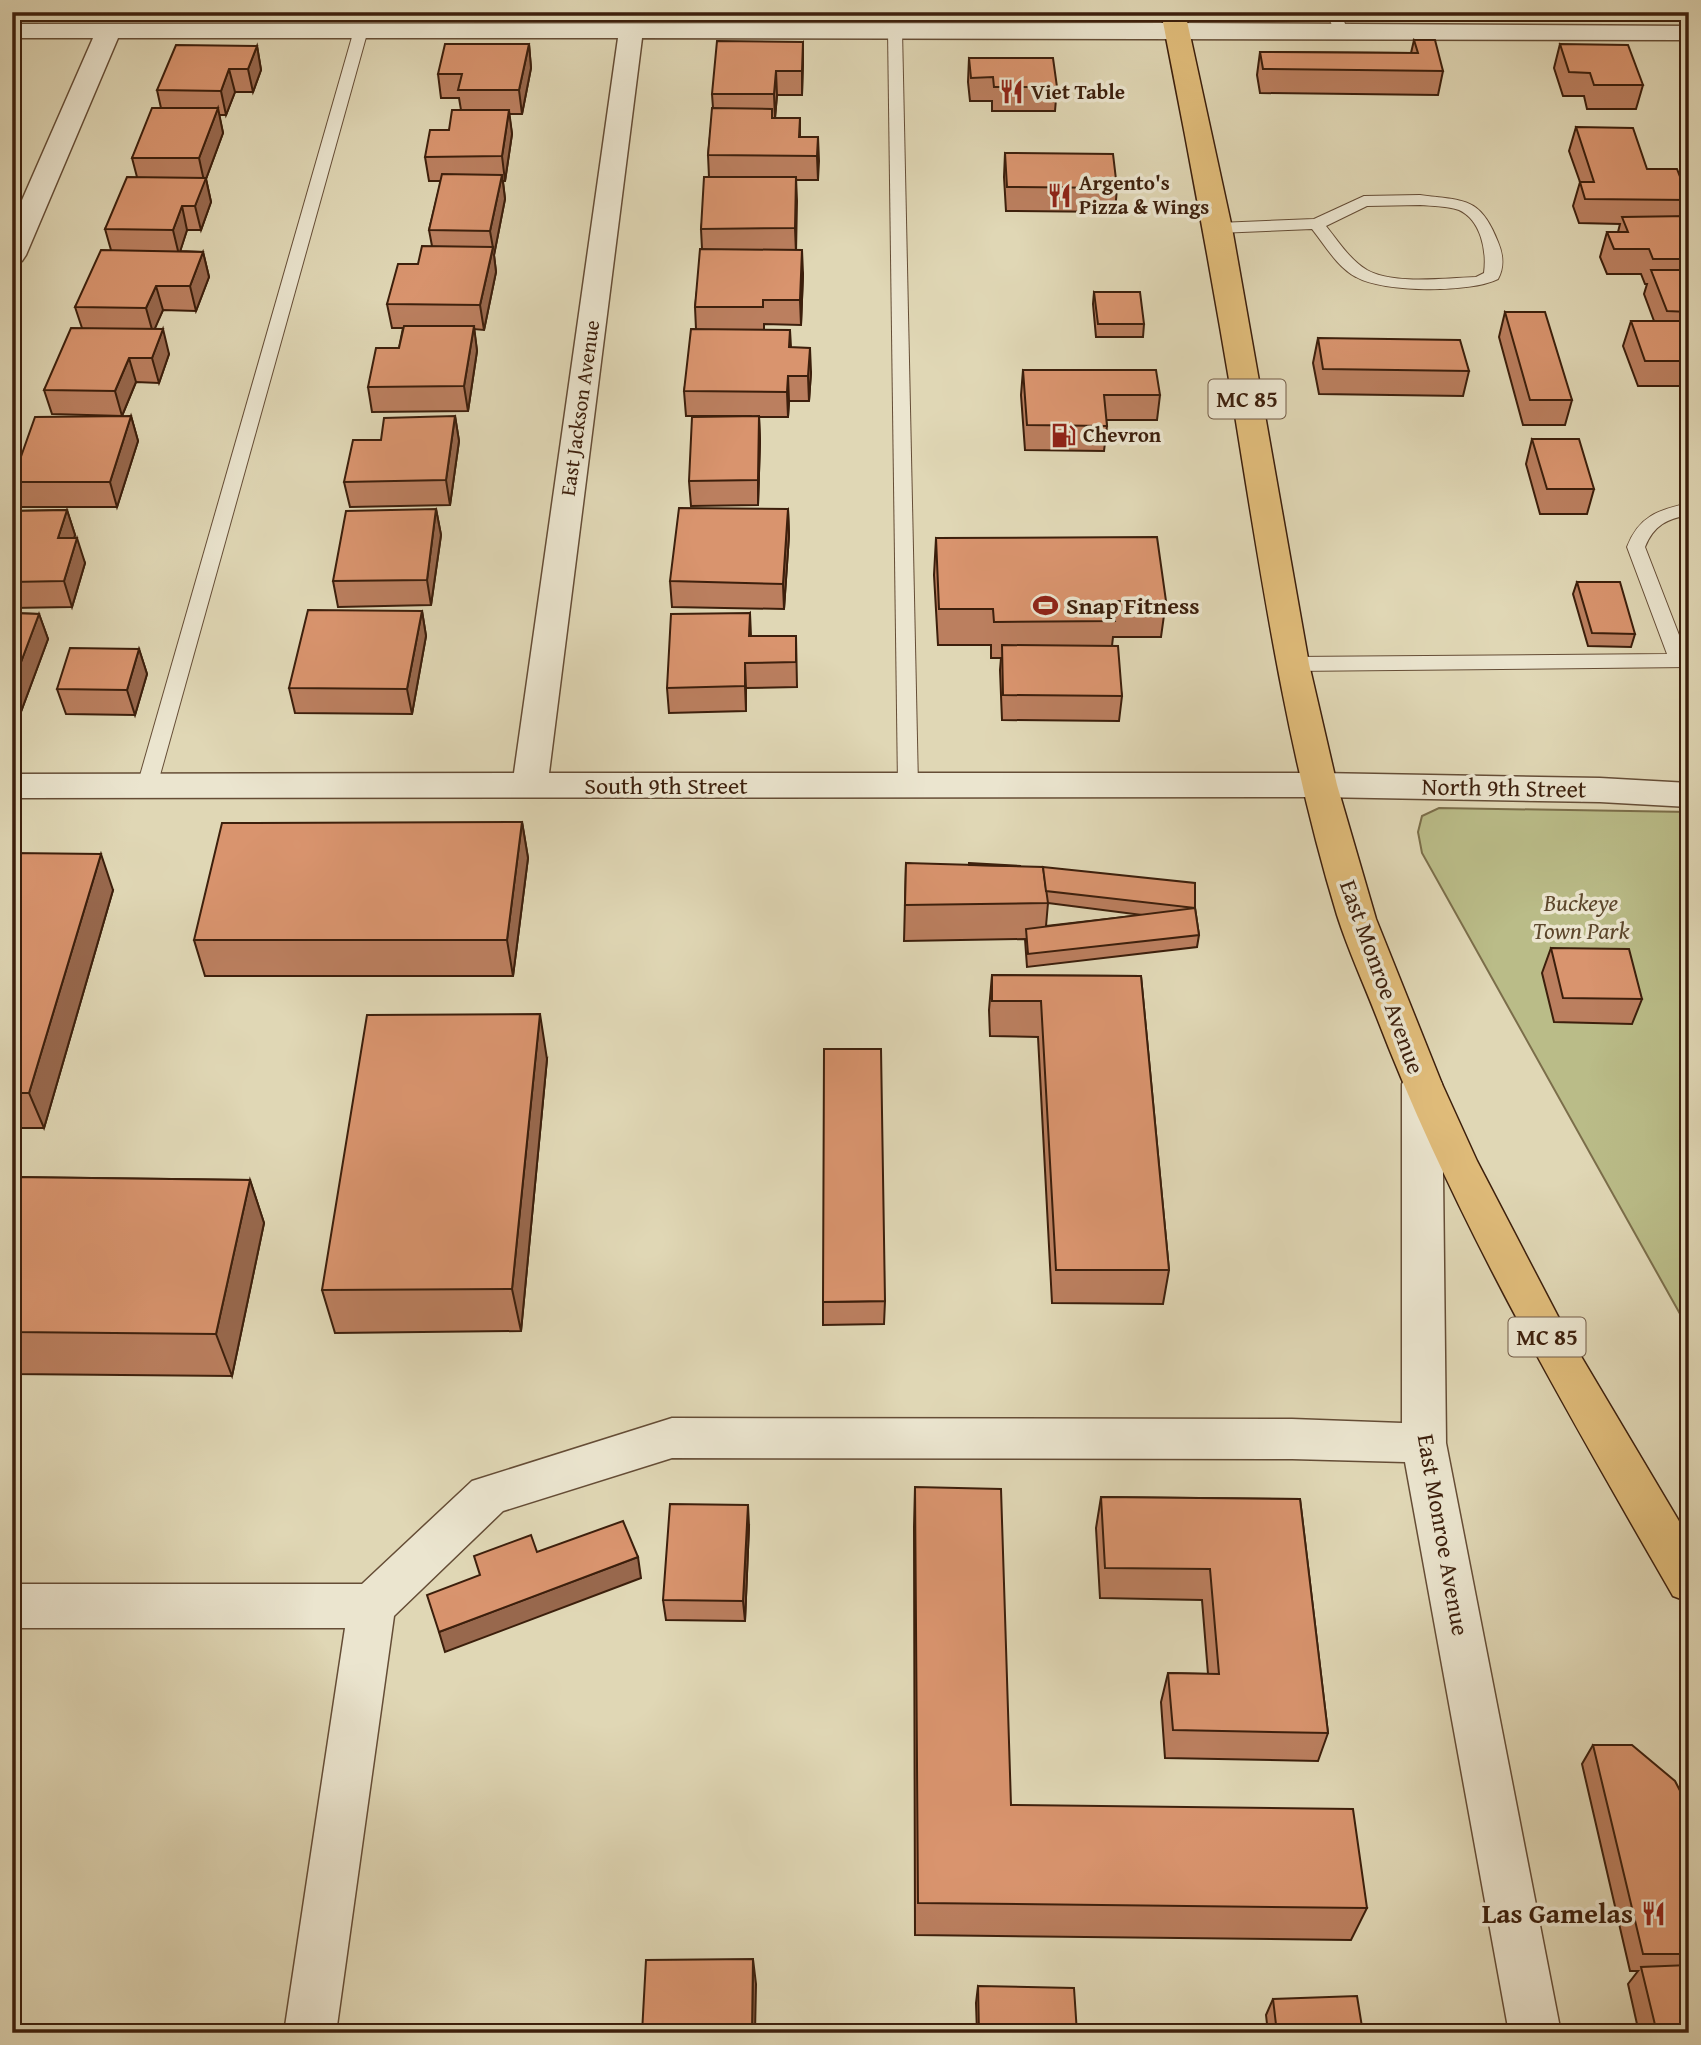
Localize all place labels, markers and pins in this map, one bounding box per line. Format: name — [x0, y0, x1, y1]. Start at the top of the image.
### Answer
place label: Viet Table — [1031, 76, 1125, 107]
restaurant icon: Viet Table — [997, 78, 1025, 106]
place label: Argento's Pizza & Wings — [1079, 167, 1209, 222]
restaurant icon: Argento's Pizza & Wings — [1045, 181, 1073, 209]
place label: Chevron — [1083, 419, 1162, 450]
fuel station icon: Chevron — [1049, 421, 1077, 449]
place label: Snap Fitness — [1066, 588, 1200, 623]
sports icon: Snap Fitness — [1032, 592, 1060, 620]
place label: Las Gamelas — [1482, 1892, 1633, 1933]
restaurant icon: Las Gamelas — [1639, 1899, 1667, 1927]

